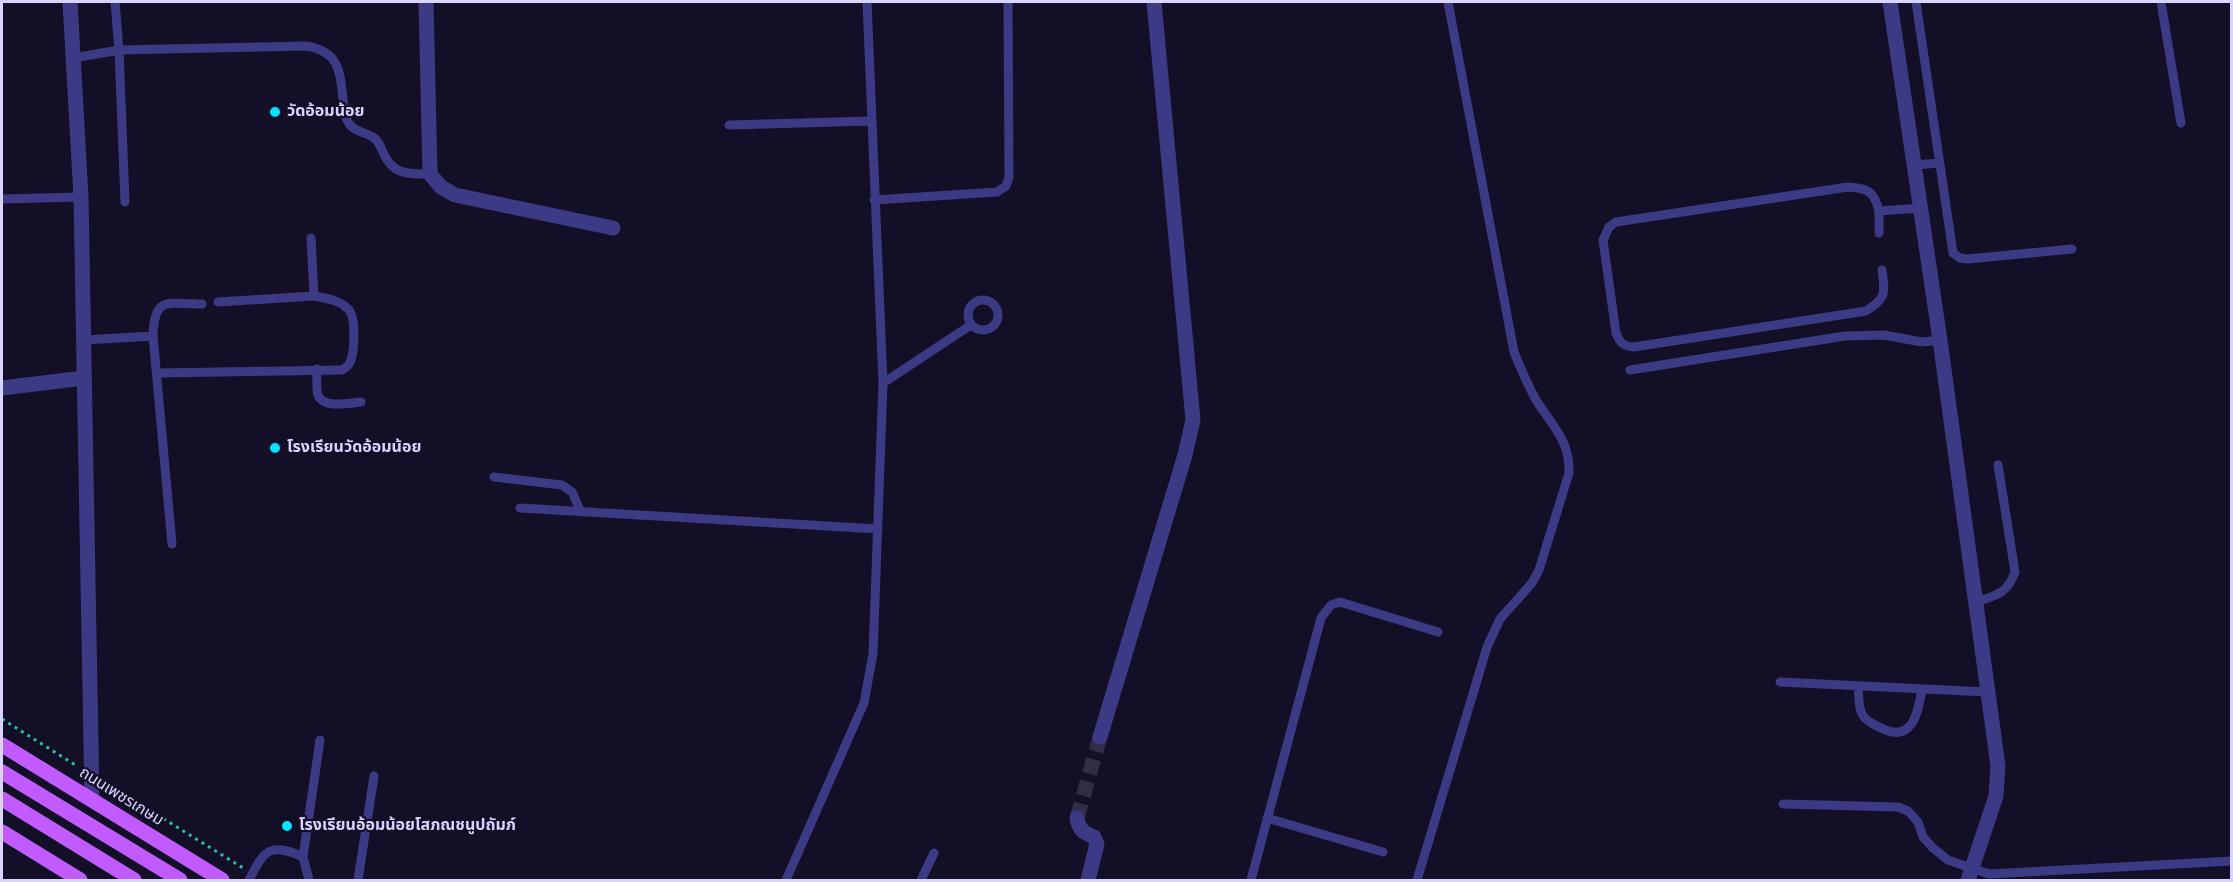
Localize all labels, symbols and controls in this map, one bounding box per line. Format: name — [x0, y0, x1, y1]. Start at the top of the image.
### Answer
place label: วัดอ้อมน้อย — [287, 102, 364, 122]
marker: วัดอ้อมน้อย — [268, 105, 282, 119]
place label: โรงเรียนวัดอ้อมน้อย — [287, 438, 421, 458]
marker: โรงเรียนวัดอ้อมน้อย — [268, 441, 282, 455]
street label: ถนนเพชรเกษม — [75, 763, 167, 831]
place label: โรงเรียนอ้อมน้อยโสภณชนูปถัมภ์ — [299, 816, 516, 836]
marker: โรงเรียนอ้อมน้อยโสภณชนูปถัมภ์ — [280, 819, 294, 833]

